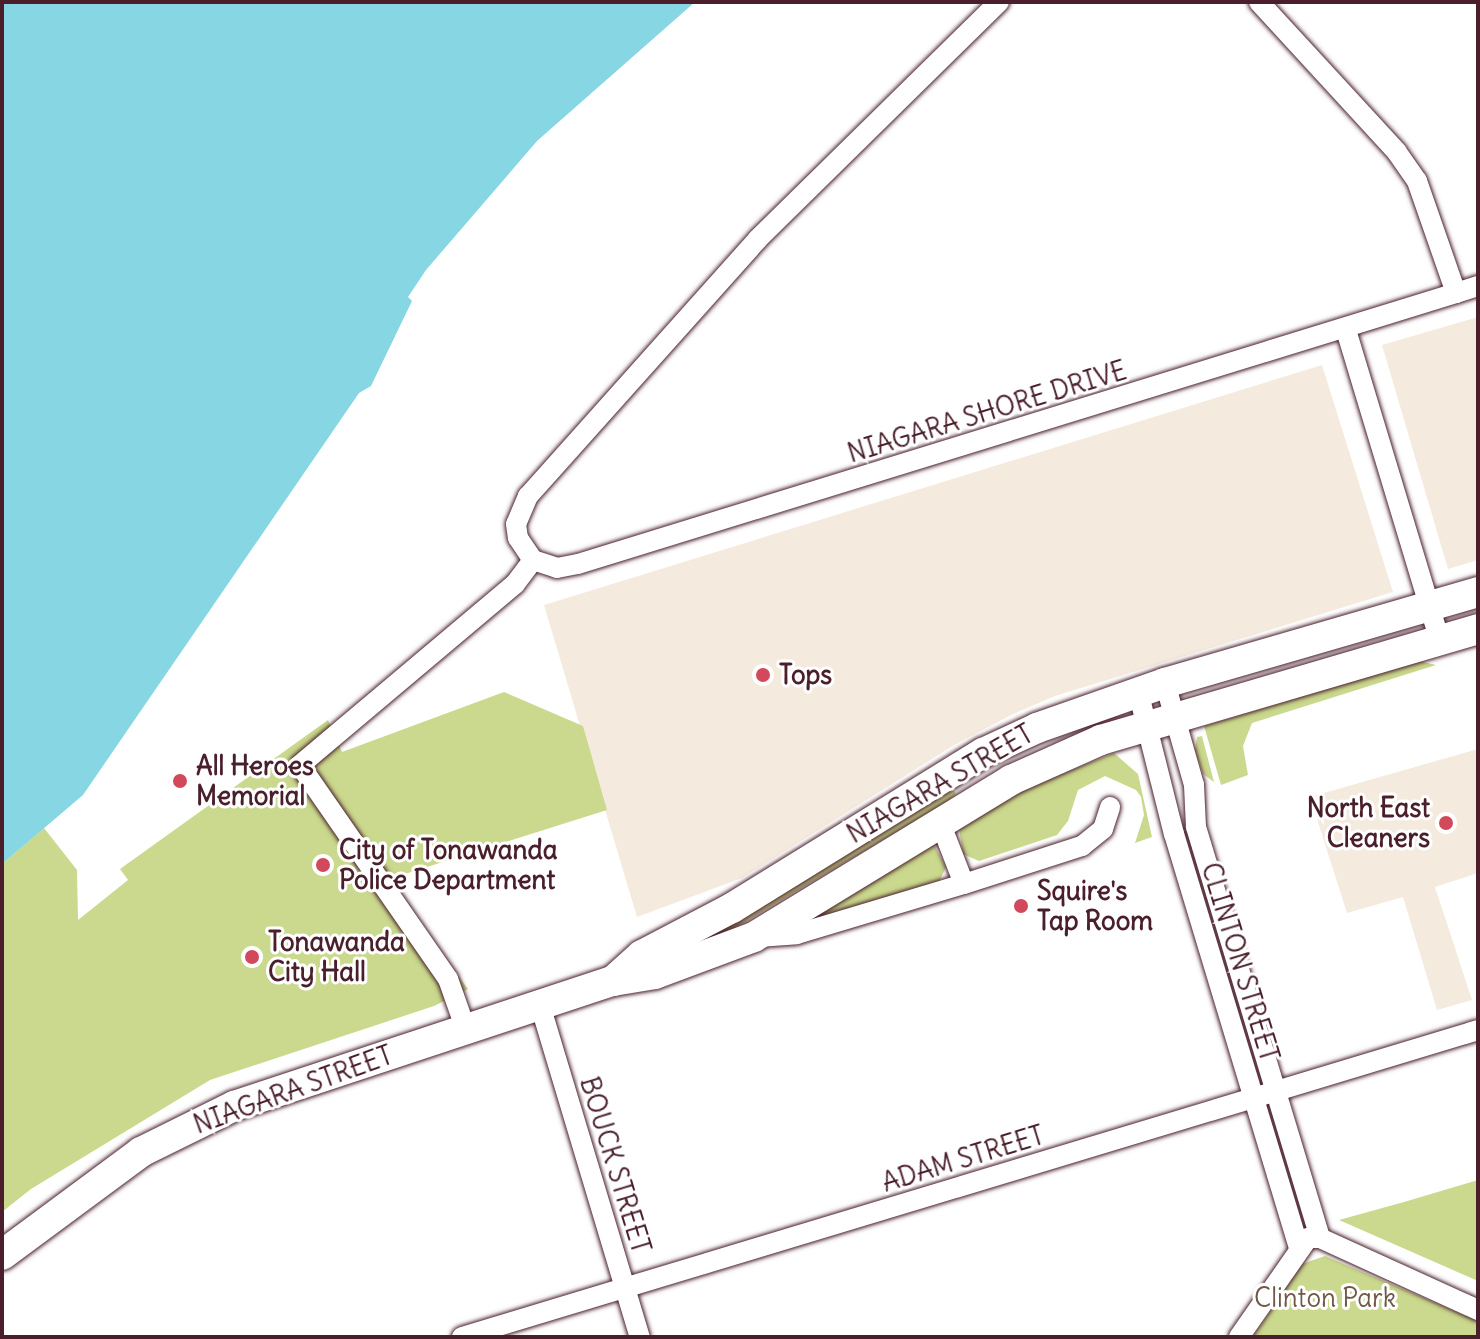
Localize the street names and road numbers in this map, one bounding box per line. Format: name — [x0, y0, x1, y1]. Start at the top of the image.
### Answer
street label: NIAGARA SHORE DRIVE — [844, 355, 1130, 469]
street label: NIAGARA STREET — [841, 718, 1039, 850]
street label: CLINTON STREET — [1195, 859, 1285, 1065]
street label: NIAGARA STREET — [189, 1040, 397, 1140]
street label: BOUCK STREET — [573, 1073, 657, 1257]
street label: ADAM STREET — [878, 1120, 1048, 1198]

